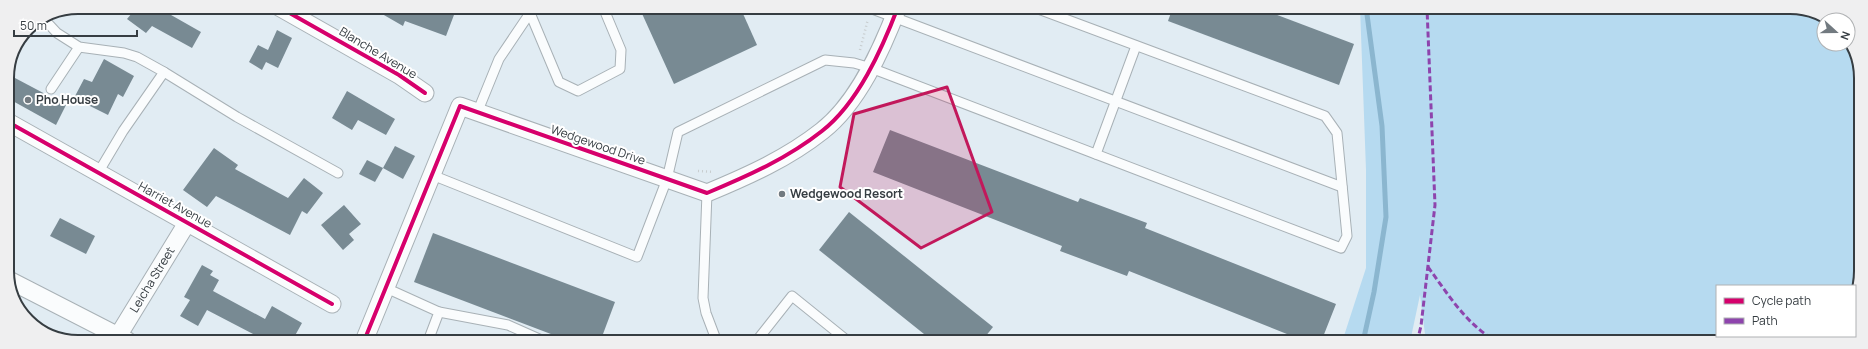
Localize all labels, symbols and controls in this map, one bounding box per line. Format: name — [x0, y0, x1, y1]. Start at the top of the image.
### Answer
scale bar — [14, 12, 137, 38]
north arrow — [1816, 12, 1856, 52]
text: 50 m — [20, 17, 47, 34]
street label: Blanche Avenue — [336, 23, 420, 83]
text: N — [1837, 29, 1854, 42]
place label: Pho House — [36, 91, 98, 108]
marker: Pho House — [23, 95, 33, 105]
street label: Wedgewood Drive — [548, 120, 648, 169]
street label: Harriet Avenue — [135, 177, 215, 232]
place label: Wedgewood Resort — [790, 185, 903, 202]
marker: Wedgewood Resort — [777, 189, 787, 199]
street label: Leicha Street — [125, 243, 179, 315]
legend — [1716, 285, 1856, 337]
text: Cycle path — [1752, 292, 1811, 309]
text: Path — [1752, 312, 1778, 329]

